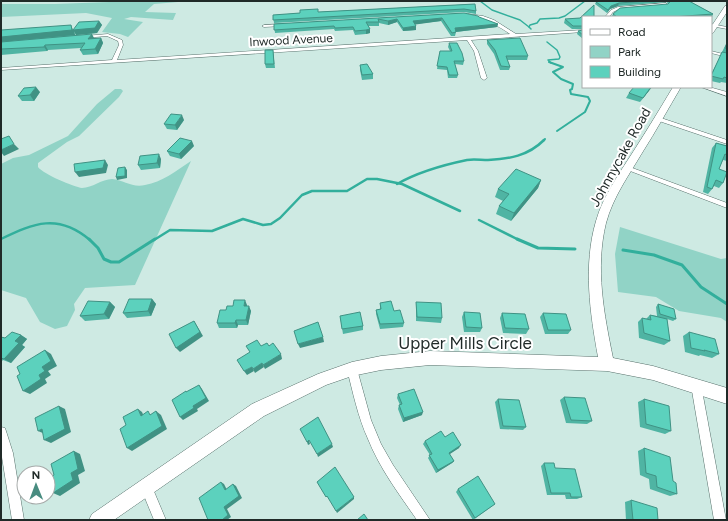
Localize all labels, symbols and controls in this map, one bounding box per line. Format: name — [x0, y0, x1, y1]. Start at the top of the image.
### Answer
legend — [582, 16, 712, 88]
text: Road — [618, 25, 646, 39]
street label: Inwood Avenue — [249, 31, 334, 49]
text: Park — [618, 45, 641, 59]
text: Building — [618, 65, 661, 79]
street label: Johnnycake Road — [586, 105, 655, 210]
street label: Upper Mills Circle — [398, 333, 532, 353]
north arrow — [16, 465, 56, 505]
text: N — [31, 469, 40, 482]

